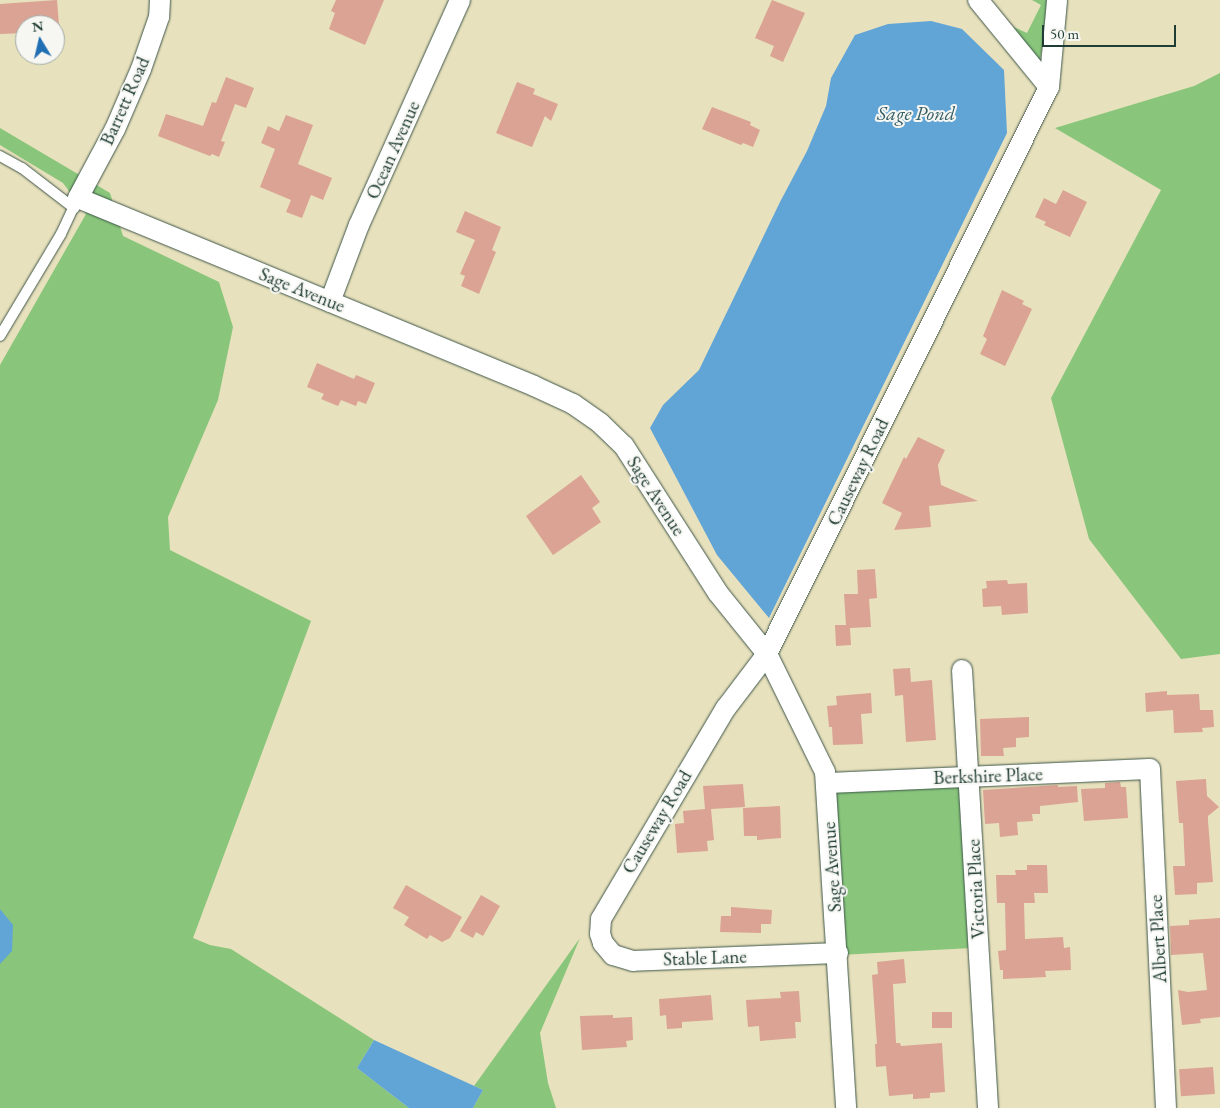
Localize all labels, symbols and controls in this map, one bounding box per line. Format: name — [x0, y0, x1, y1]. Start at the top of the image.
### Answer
north arrow — [15, 15, 65, 65]
scale bar — [1045, 15, 1179, 47]
text: N — [31, 16, 45, 36]
text: 50 m — [1050, 24, 1079, 43]
street label: Barrett Road — [95, 53, 155, 149]
street label: Ocean Avenue — [361, 97, 425, 203]
water label: Sage Pond — [877, 101, 955, 125]
street label: Sage Avenue — [256, 262, 348, 318]
street label: Causeway Road — [822, 415, 894, 529]
street label: Sage Avenue — [622, 452, 690, 540]
street label: Berkshire Place — [933, 763, 1043, 789]
street label: Causeway Road — [617, 766, 697, 878]
street label: Sage Avenue — [817, 821, 847, 913]
street label: Victoria Place — [962, 839, 990, 939]
street label: Albert Place — [1144, 894, 1172, 984]
street label: Stable Lane — [663, 945, 747, 971]

